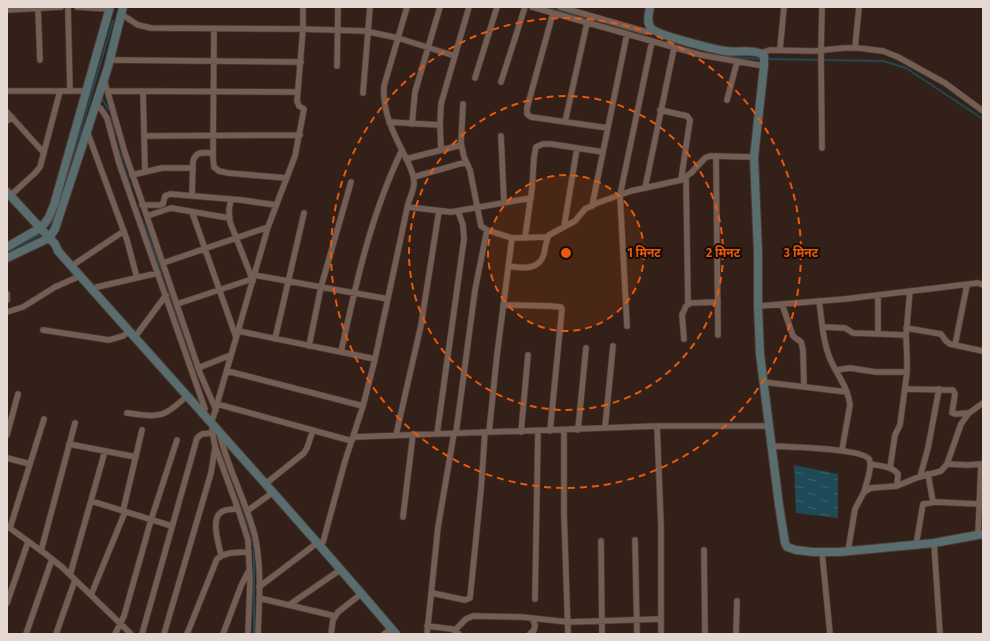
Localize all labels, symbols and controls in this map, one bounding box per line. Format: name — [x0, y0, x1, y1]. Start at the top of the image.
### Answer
text: 1 मिनट — [627, 245, 661, 260]
text: 2 मिनट — [706, 245, 741, 260]
text: 3 मिनट — [783, 245, 819, 260]
centre of rings — [559, 246, 573, 260]

